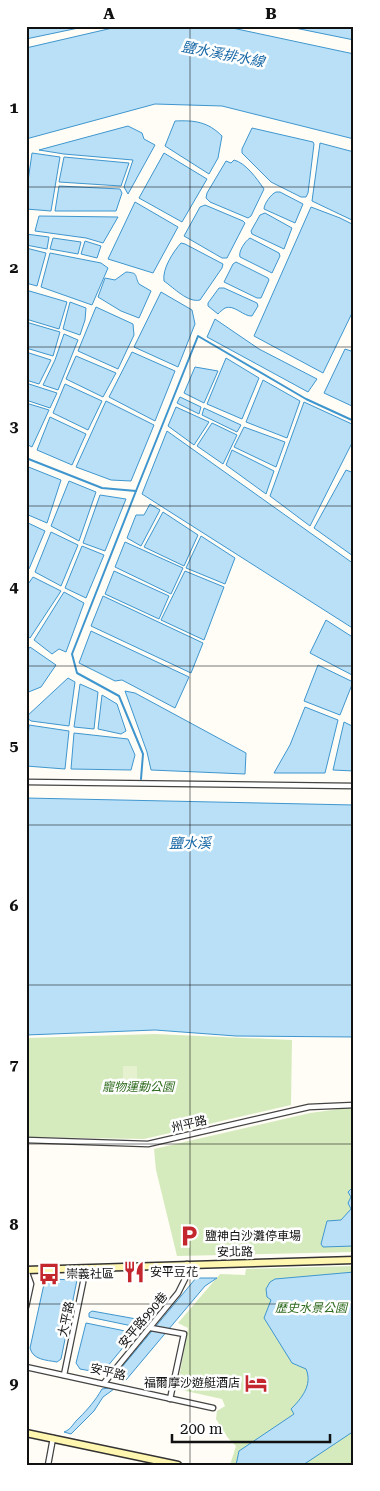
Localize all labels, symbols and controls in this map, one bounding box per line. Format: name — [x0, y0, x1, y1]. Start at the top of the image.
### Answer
text: A — [103, 4, 115, 23]
text: B — [265, 4, 277, 23]
water label: 鹽水溪排水線 — [180, 38, 268, 70]
text: 1 — [10, 98, 19, 117]
text: 2 — [10, 258, 19, 277]
text: 3 — [10, 417, 19, 436]
text: 4 — [10, 577, 19, 596]
text: 5 — [10, 736, 19, 755]
water label: 鹽水溪 — [169, 835, 213, 851]
text: 6 — [10, 896, 19, 915]
text: 7 — [10, 1055, 19, 1074]
park label: 寵物運動公園 — [102, 1080, 176, 1094]
street label: 州平路 — [170, 1113, 208, 1135]
text: 8 — [10, 1215, 19, 1234]
parking icon: 鹽神白沙灘停車場 — [176, 1223, 202, 1249]
place label: 鹽神白沙灘停車場 — [205, 1229, 301, 1243]
street label: 安北路 — [217, 1245, 253, 1259]
restaurant icon: 安平豆花 — [121, 1259, 147, 1285]
bus stop icon: 崇義社區 — [36, 1261, 62, 1287]
place label: 安平豆花 — [150, 1265, 198, 1279]
place label: 崇義社區 — [66, 1267, 114, 1281]
street label: 安平路990巷 — [116, 1289, 170, 1351]
street label: 大平路 — [55, 1300, 77, 1338]
park label: 歷史水景公園 — [275, 1301, 349, 1315]
street label: 安平路 — [89, 1361, 127, 1383]
hotel icon: 福爾摩沙遊艇酒店 — [243, 1370, 269, 1396]
text: 9 — [10, 1374, 19, 1393]
place label: 福爾摩沙遊艇酒店 — [144, 1376, 240, 1390]
scale bar — [172, 1411, 330, 1443]
text: 200 m — [180, 1420, 223, 1438]

